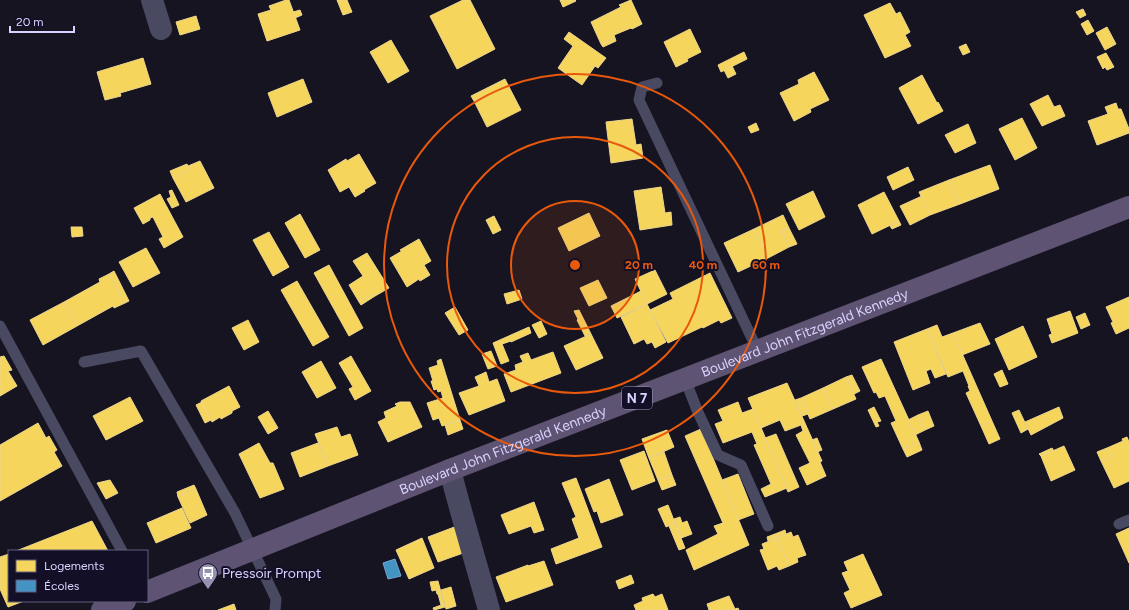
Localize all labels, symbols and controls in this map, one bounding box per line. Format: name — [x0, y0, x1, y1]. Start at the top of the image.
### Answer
scale bar — [10, 8, 74, 34]
text: 20 m — [16, 15, 44, 29]
centre of rings — [568, 258, 582, 272]
text: 20 m — [625, 258, 653, 272]
text: 40 m — [689, 258, 717, 272]
text: 60 m — [752, 258, 780, 272]
street label: Boulevard John Fitzgerald Kennedy — [699, 285, 911, 380]
road number: N 7 — [622, 387, 652, 409]
street label: Boulevard John Fitzgerald Kennedy — [397, 402, 609, 498]
legend — [8, 550, 148, 602]
text: Logements — [44, 559, 105, 573]
bus stop icon: Pressoir Prompt — [197, 562, 219, 590]
place label: Pressoir Prompt — [222, 565, 321, 582]
text: Écoles — [44, 579, 80, 593]

